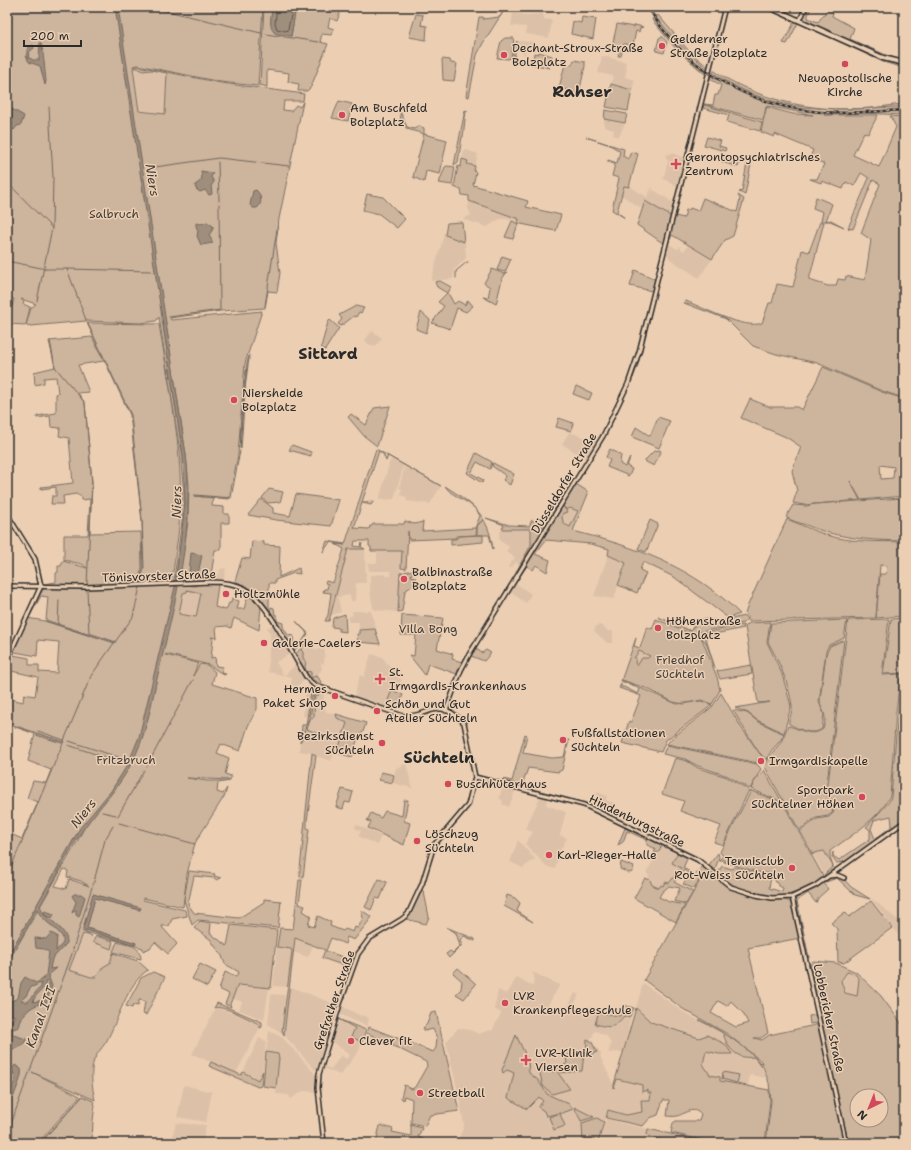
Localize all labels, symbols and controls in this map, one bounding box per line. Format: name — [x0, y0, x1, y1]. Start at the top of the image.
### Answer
scale bar — [24, 22, 81, 48]
text: 200 m — [30, 28, 69, 44]
place label: Gelderner Straße Bolzplatz — [670, 31, 768, 61]
place label: Dechant-Stroux-Straße Bolzplatz — [512, 40, 644, 70]
marker: Gelderner Straße Bolzplatz — [657, 41, 667, 51]
marker: Dechant-Stroux-Straße Bolzplatz — [499, 50, 509, 60]
marker: Neuapostolische Kirche — [840, 59, 850, 69]
place label: Neuapostolische Kirche — [798, 70, 892, 100]
district label: Rahser — [552, 81, 612, 102]
place label: Am Buschfeld Bolzplatz — [350, 100, 428, 130]
marker: Am Buschfeld Bolzplatz — [337, 110, 347, 120]
place label: Gerontopsychiatrisches Zentrum — [685, 149, 820, 179]
marker: Gerontopsychiatrisches Zentrum — [670, 158, 682, 170]
water label: Niers — [142, 163, 163, 198]
park label: Salbruch — [89, 206, 139, 222]
district label: Sittard — [298, 343, 358, 364]
place label: Niersheide Bolzplatz — [242, 385, 304, 415]
marker: Niersheide Bolzplatz — [229, 395, 239, 405]
street label: Düsseldorfer Straße — [527, 429, 601, 536]
water label: Niers — [168, 485, 185, 519]
place label: Balbinastraße Bolzplatz — [412, 564, 493, 594]
street label: Tönisvorster Straße — [102, 566, 217, 586]
marker: Balbinastraße Bolzplatz — [399, 574, 409, 584]
place label: Holtzmühle — [234, 586, 300, 602]
marker: Holtzmühle — [221, 589, 231, 599]
place label: Höhenstraße Bolzplatz — [666, 613, 741, 643]
park label: Villa Bong — [399, 621, 458, 637]
marker: Höhenstraße Bolzplatz — [653, 623, 663, 633]
place label: Galerie-Caelers — [272, 635, 361, 651]
marker: Galerie-Caelers — [259, 638, 269, 648]
park label: Friedhof Süchteln — [655, 652, 705, 682]
place label: St. Irmgardis-Krankenhaus — [389, 664, 527, 694]
marker: St. Irmgardis-Krankenhaus — [374, 673, 386, 685]
place label: Hermes Paket Shop — [263, 681, 327, 711]
marker: Hermes Paket Shop — [330, 691, 340, 701]
place label: Schön und Gut Atelier Süchteln — [385, 696, 477, 726]
marker: Schön und Gut Atelier Süchteln — [372, 706, 382, 716]
place label: Fußfallstationen Süchteln — [571, 725, 666, 755]
place label: Bezirksdienst Süchteln — [297, 728, 374, 758]
marker: Fußfallstationen Süchteln — [558, 735, 568, 745]
marker: Bezirksdienst Süchteln — [377, 738, 387, 748]
district label: Süchteln — [403, 747, 475, 768]
park label: Fritzbruch — [96, 752, 156, 768]
place label: Irmgardiskapelle — [769, 753, 868, 769]
marker: Irmgardiskapelle — [756, 756, 766, 766]
place label: Buschhüterhaus — [456, 776, 547, 792]
marker: Buschhüterhaus — [443, 779, 453, 789]
place label: Sportpark Süchtelner Höhen — [751, 782, 854, 812]
street label: Hindenburgstraße — [586, 791, 688, 851]
marker: Sportpark Süchtelner Höhen — [857, 792, 867, 802]
water label: Niers — [67, 795, 100, 831]
place label: Löschzug Süchteln — [425, 826, 478, 856]
marker: Löschzug Süchteln — [412, 836, 422, 846]
place label: Karl-Rieger-Halle — [557, 847, 657, 863]
marker: Karl-Rieger-Halle — [544, 850, 554, 860]
place label: Tennisclub Rot-Weiss Süchteln — [674, 853, 784, 883]
marker: Tennisclub Rot-Weiss Süchteln — [787, 863, 797, 873]
street label: Grefrather Straße — [309, 948, 359, 1052]
street label: Lobbericher Straße — [810, 962, 848, 1074]
water label: Kanal III — [22, 983, 60, 1050]
place label: LVR Krankenpflegeschule — [513, 988, 632, 1018]
marker: LVR Krankenpflegeschule — [500, 998, 510, 1008]
place label: Clever fit — [359, 1033, 412, 1049]
marker: Clever fit — [346, 1036, 356, 1046]
place label: LVR-Klinik Viersen — [535, 1045, 593, 1075]
marker: LVR-Klinik Viersen — [520, 1054, 532, 1066]
place label: Streetball — [428, 1085, 485, 1101]
marker: Streetball — [415, 1088, 425, 1098]
north arrow — [849, 1088, 889, 1128]
text: N — [854, 1106, 871, 1123]

